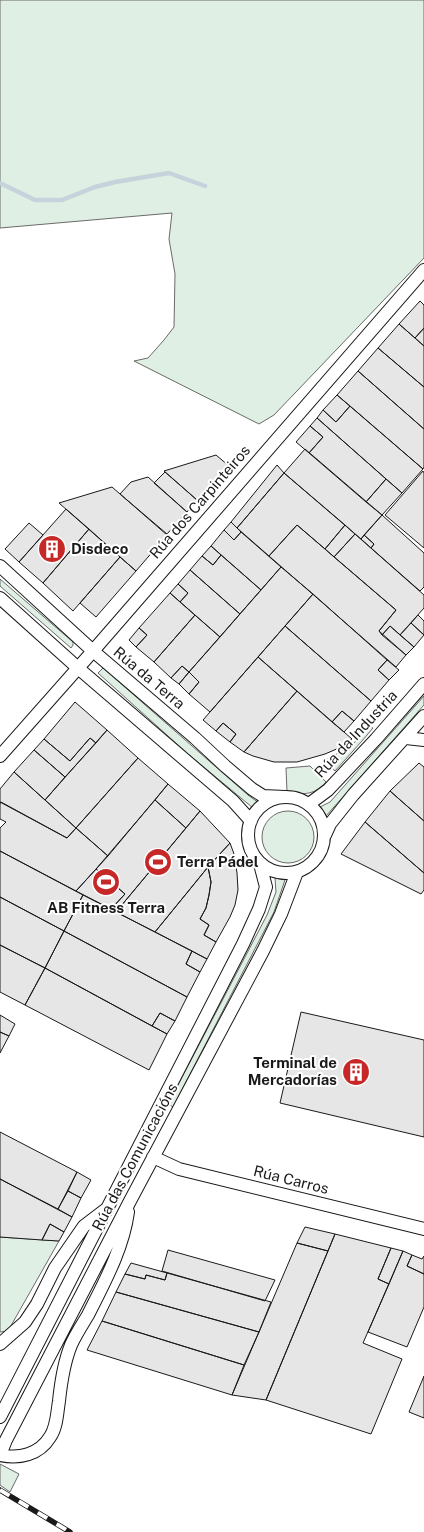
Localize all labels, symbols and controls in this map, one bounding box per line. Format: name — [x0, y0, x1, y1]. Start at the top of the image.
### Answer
street label: Rúa dos Carpinteiros — [146, 442, 253, 562]
building icon: Disdeco — [37, 534, 67, 564]
place label: Disdeco — [71, 540, 129, 557]
street label: Rúa da Terra — [110, 643, 188, 712]
street label: Rúa da Industria — [311, 687, 400, 781]
sports icon: Terra Pádel — [143, 847, 173, 877]
place label: Terra Pádel — [177, 853, 259, 870]
sports icon: AB Fitness Terra — [91, 867, 121, 897]
place label: AB Fitness Terra — [47, 899, 165, 916]
place label: Terminal de Mercadorías — [248, 1054, 337, 1088]
building icon: Terminal de Mercadorías — [341, 1057, 371, 1087]
street label: Rúa das Comunicacións — [88, 1080, 181, 1233]
street label: Rúa Carros — [252, 1162, 330, 1197]

